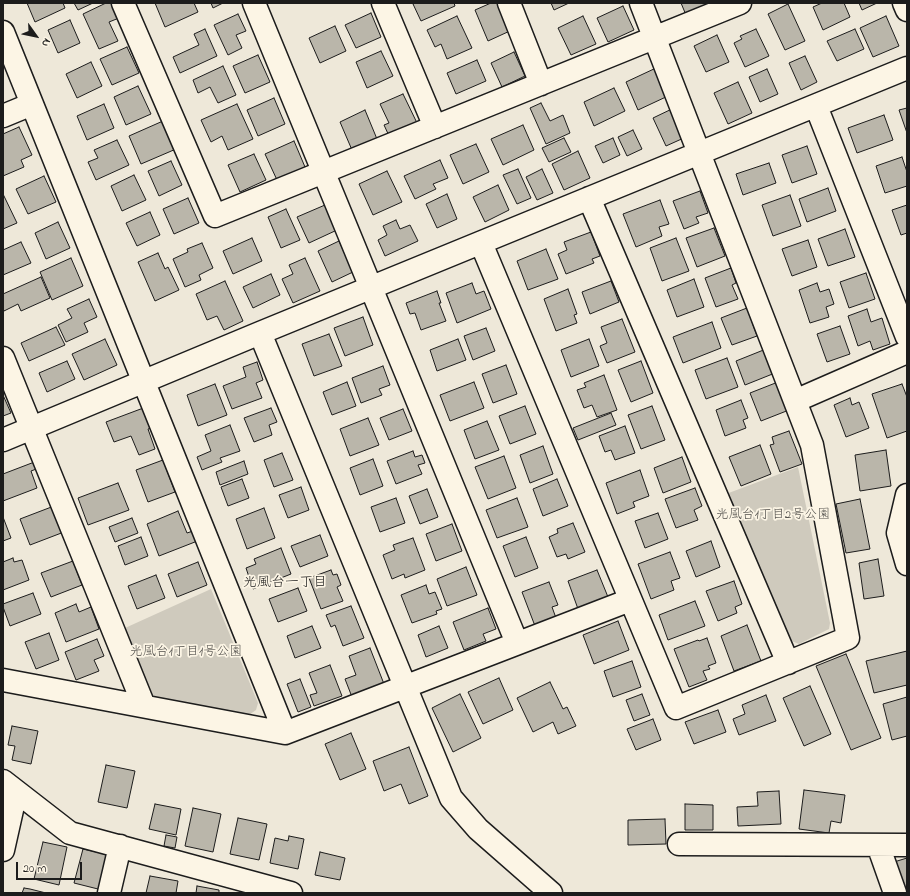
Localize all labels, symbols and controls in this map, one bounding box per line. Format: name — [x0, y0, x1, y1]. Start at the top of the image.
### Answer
north arrow — [16, 16, 56, 56]
text: N — [37, 35, 55, 50]
park label: 光風台1丁目2号公園 — [716, 508, 830, 524]
district label: 光風台一丁目 — [243, 576, 327, 592]
park label: 光風台1丁目1号公園 — [130, 645, 242, 661]
scale bar — [18, 854, 84, 880]
text: 20 m — [23, 860, 46, 878]

